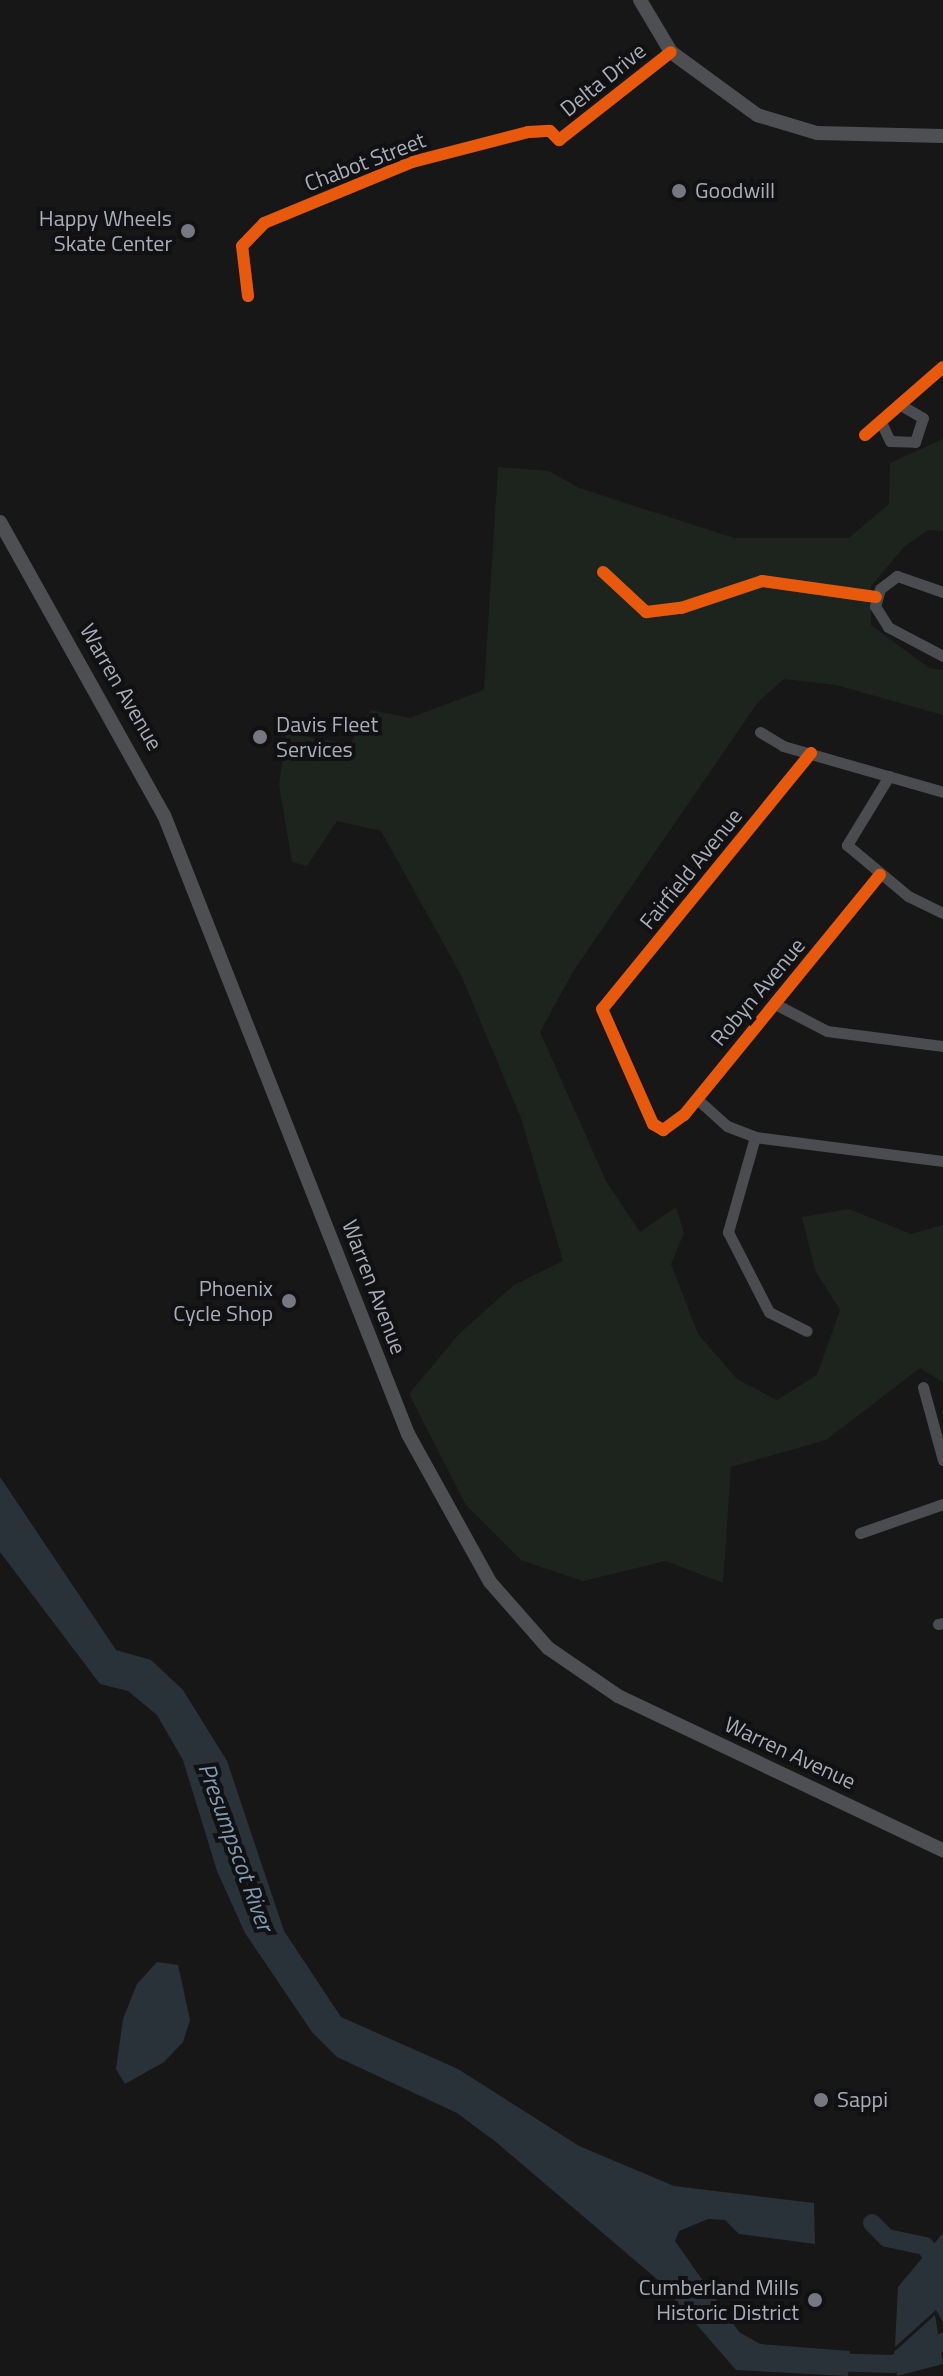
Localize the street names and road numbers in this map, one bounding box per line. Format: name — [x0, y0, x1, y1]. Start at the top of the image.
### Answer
street label: Delta Drive — [555, 38, 651, 122]
street label: Chabot Street — [301, 127, 429, 197]
street label: Warren Avenue — [74, 619, 168, 755]
street label: Fairfield Avenue — [634, 803, 748, 935]
street label: Robyn Avenue — [705, 933, 811, 1051]
street label: Warren Avenue — [336, 1216, 412, 1358]
street label: Warren Avenue — [720, 1711, 860, 1795]

